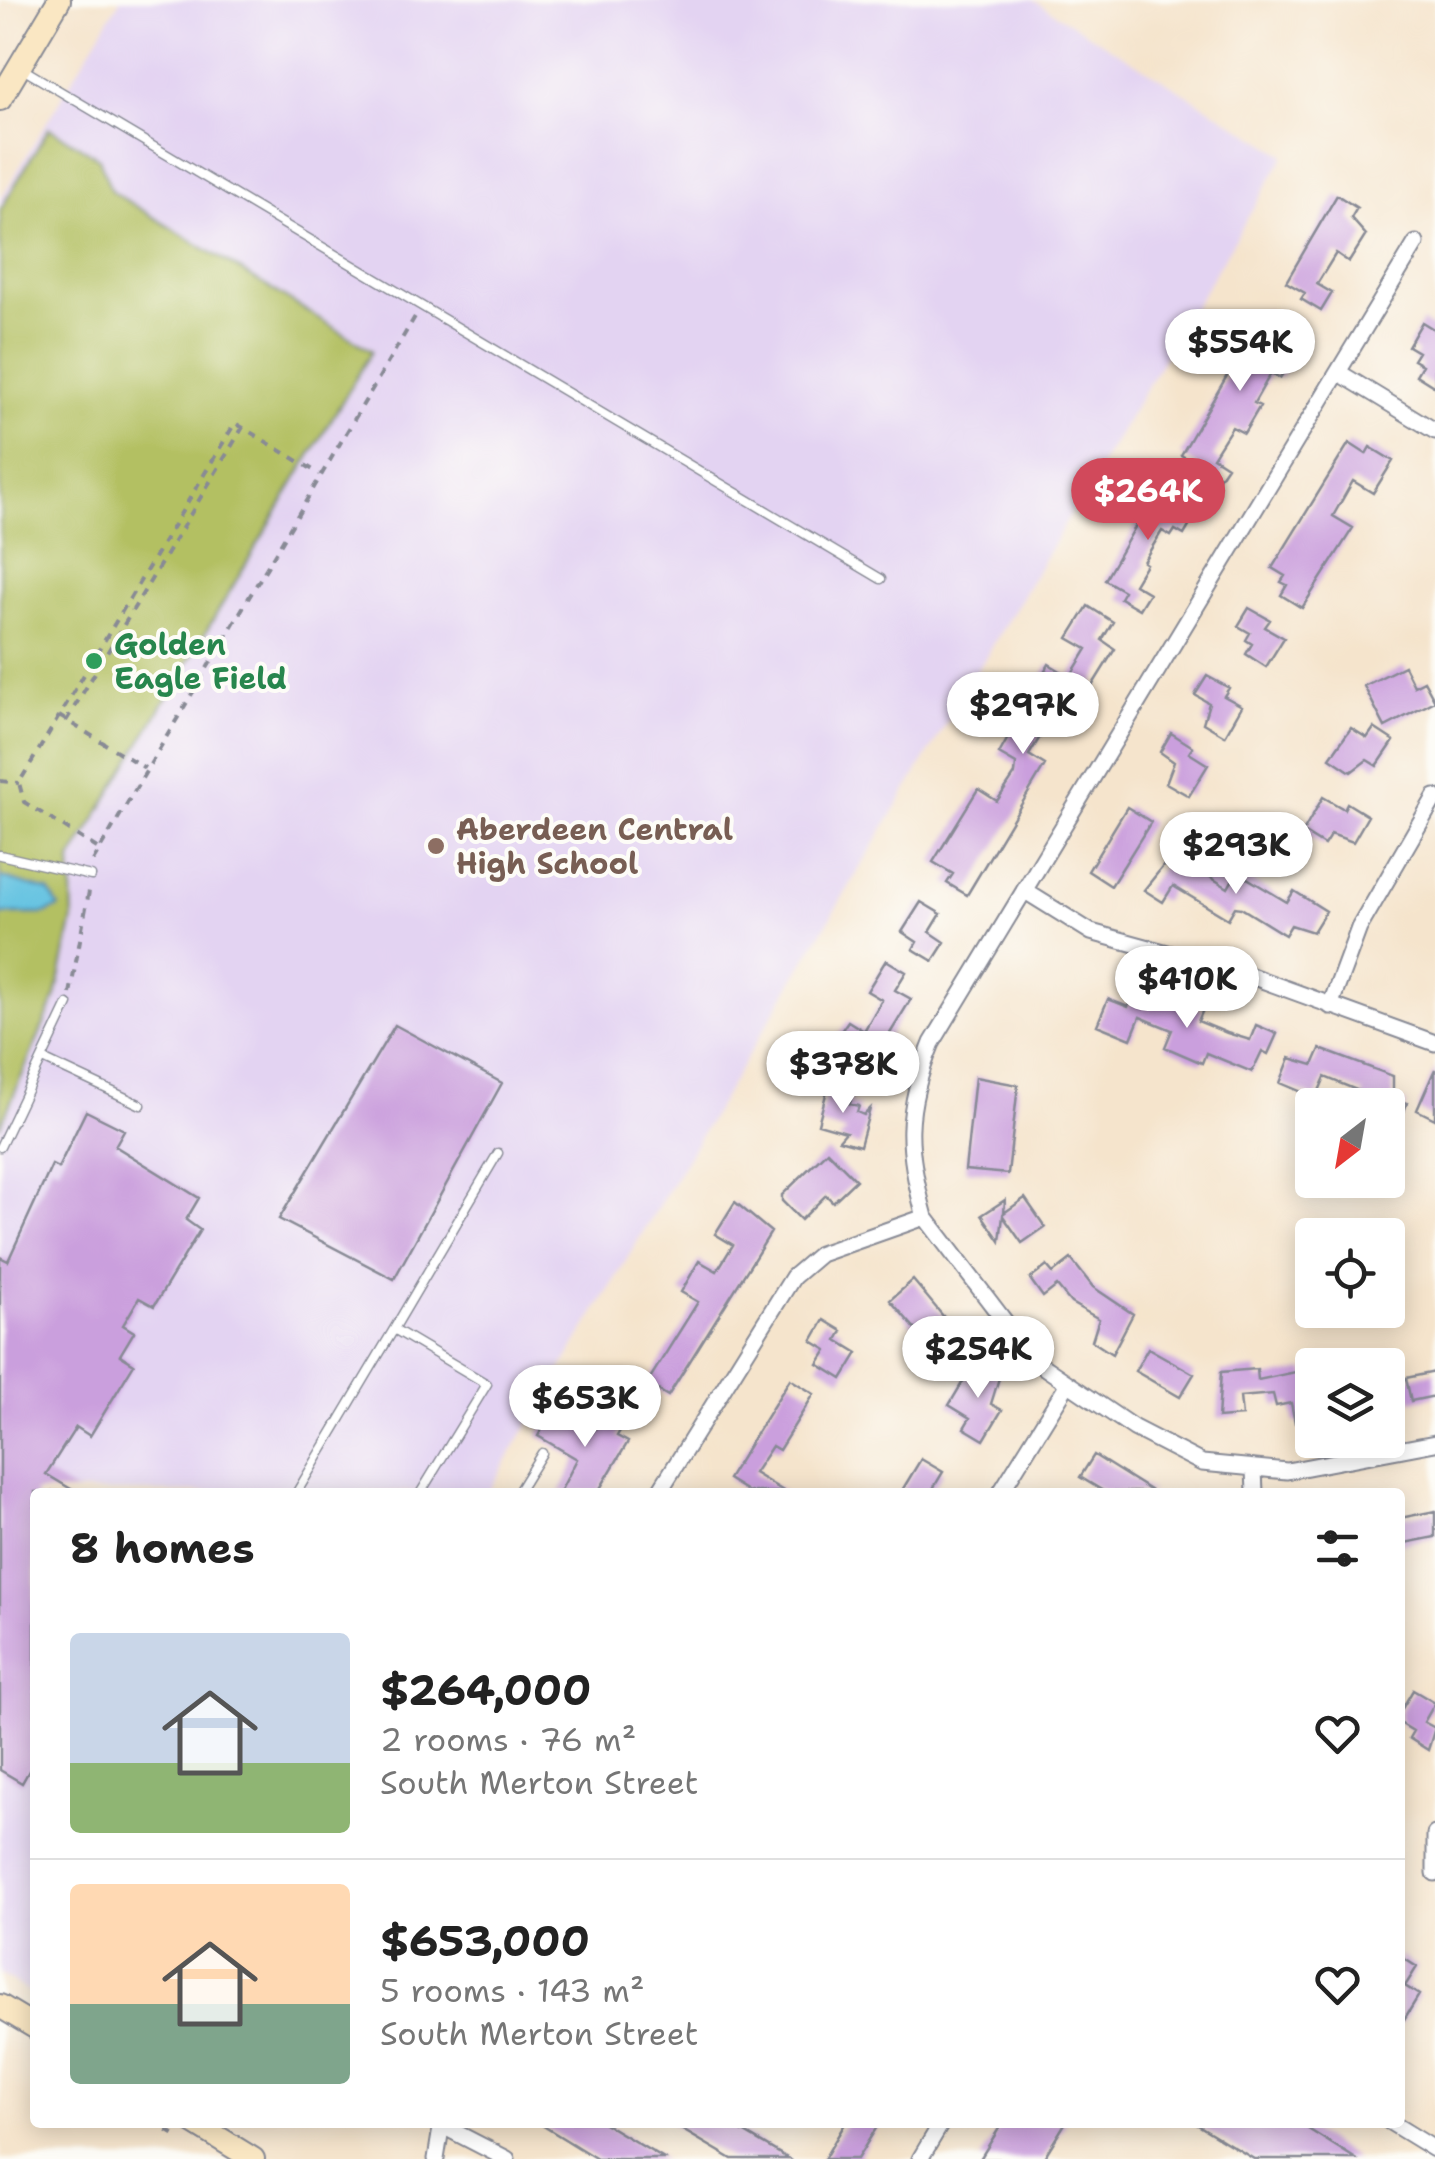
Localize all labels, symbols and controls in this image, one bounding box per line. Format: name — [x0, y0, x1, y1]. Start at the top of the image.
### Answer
pin: $554K — [1170, 309, 1310, 394]
text: $554K — [1187, 320, 1293, 363]
pin: $264K — [1078, 458, 1218, 543]
text: $264K — [1093, 469, 1203, 512]
place label: Golden Eagle Field — [114, 624, 287, 699]
marker: Golden Eagle Field — [83, 650, 105, 672]
pin: $297K — [953, 672, 1093, 757]
text: $297K — [969, 683, 1077, 726]
place label: Aberdeen Central High School — [456, 809, 733, 884]
pin: $293K — [1166, 812, 1306, 897]
text: $293K — [1182, 823, 1290, 866]
marker: Aberdeen Central High School — [425, 835, 447, 857]
pin: $410K — [1117, 946, 1257, 1031]
text: $410K — [1137, 957, 1237, 1000]
pin: $378K — [773, 1031, 913, 1116]
text: $378K — [788, 1042, 898, 1085]
north arrow — [1295, 1088, 1405, 1198]
map controls — [1295, 1088, 1405, 1458]
button: locate — [1295, 1218, 1405, 1328]
pin: $254K — [908, 1316, 1048, 1401]
text: $254K — [924, 1327, 1032, 1370]
button: layers — [1295, 1348, 1405, 1458]
pin: $653K — [515, 1365, 655, 1450]
text: $653K — [531, 1376, 639, 1419]
text: 8 homes — [70, 1520, 255, 1576]
icon: filters — [1310, 1521, 1365, 1576]
text: $264,000 — [380, 1662, 591, 1718]
icon: home — [150, 1673, 270, 1793]
icon: heart — [1310, 1706, 1365, 1761]
text: 2 rooms · 76 m² — [380, 1718, 636, 1761]
text: South Merton Street — [380, 1761, 698, 1804]
text: $653,000 — [380, 1913, 590, 1969]
icon: home — [150, 1924, 270, 2044]
icon: heart — [1310, 1957, 1365, 2012]
text: 5 rooms · 143 m² — [380, 1969, 645, 2012]
text: South Merton Street — [380, 2012, 698, 2055]

